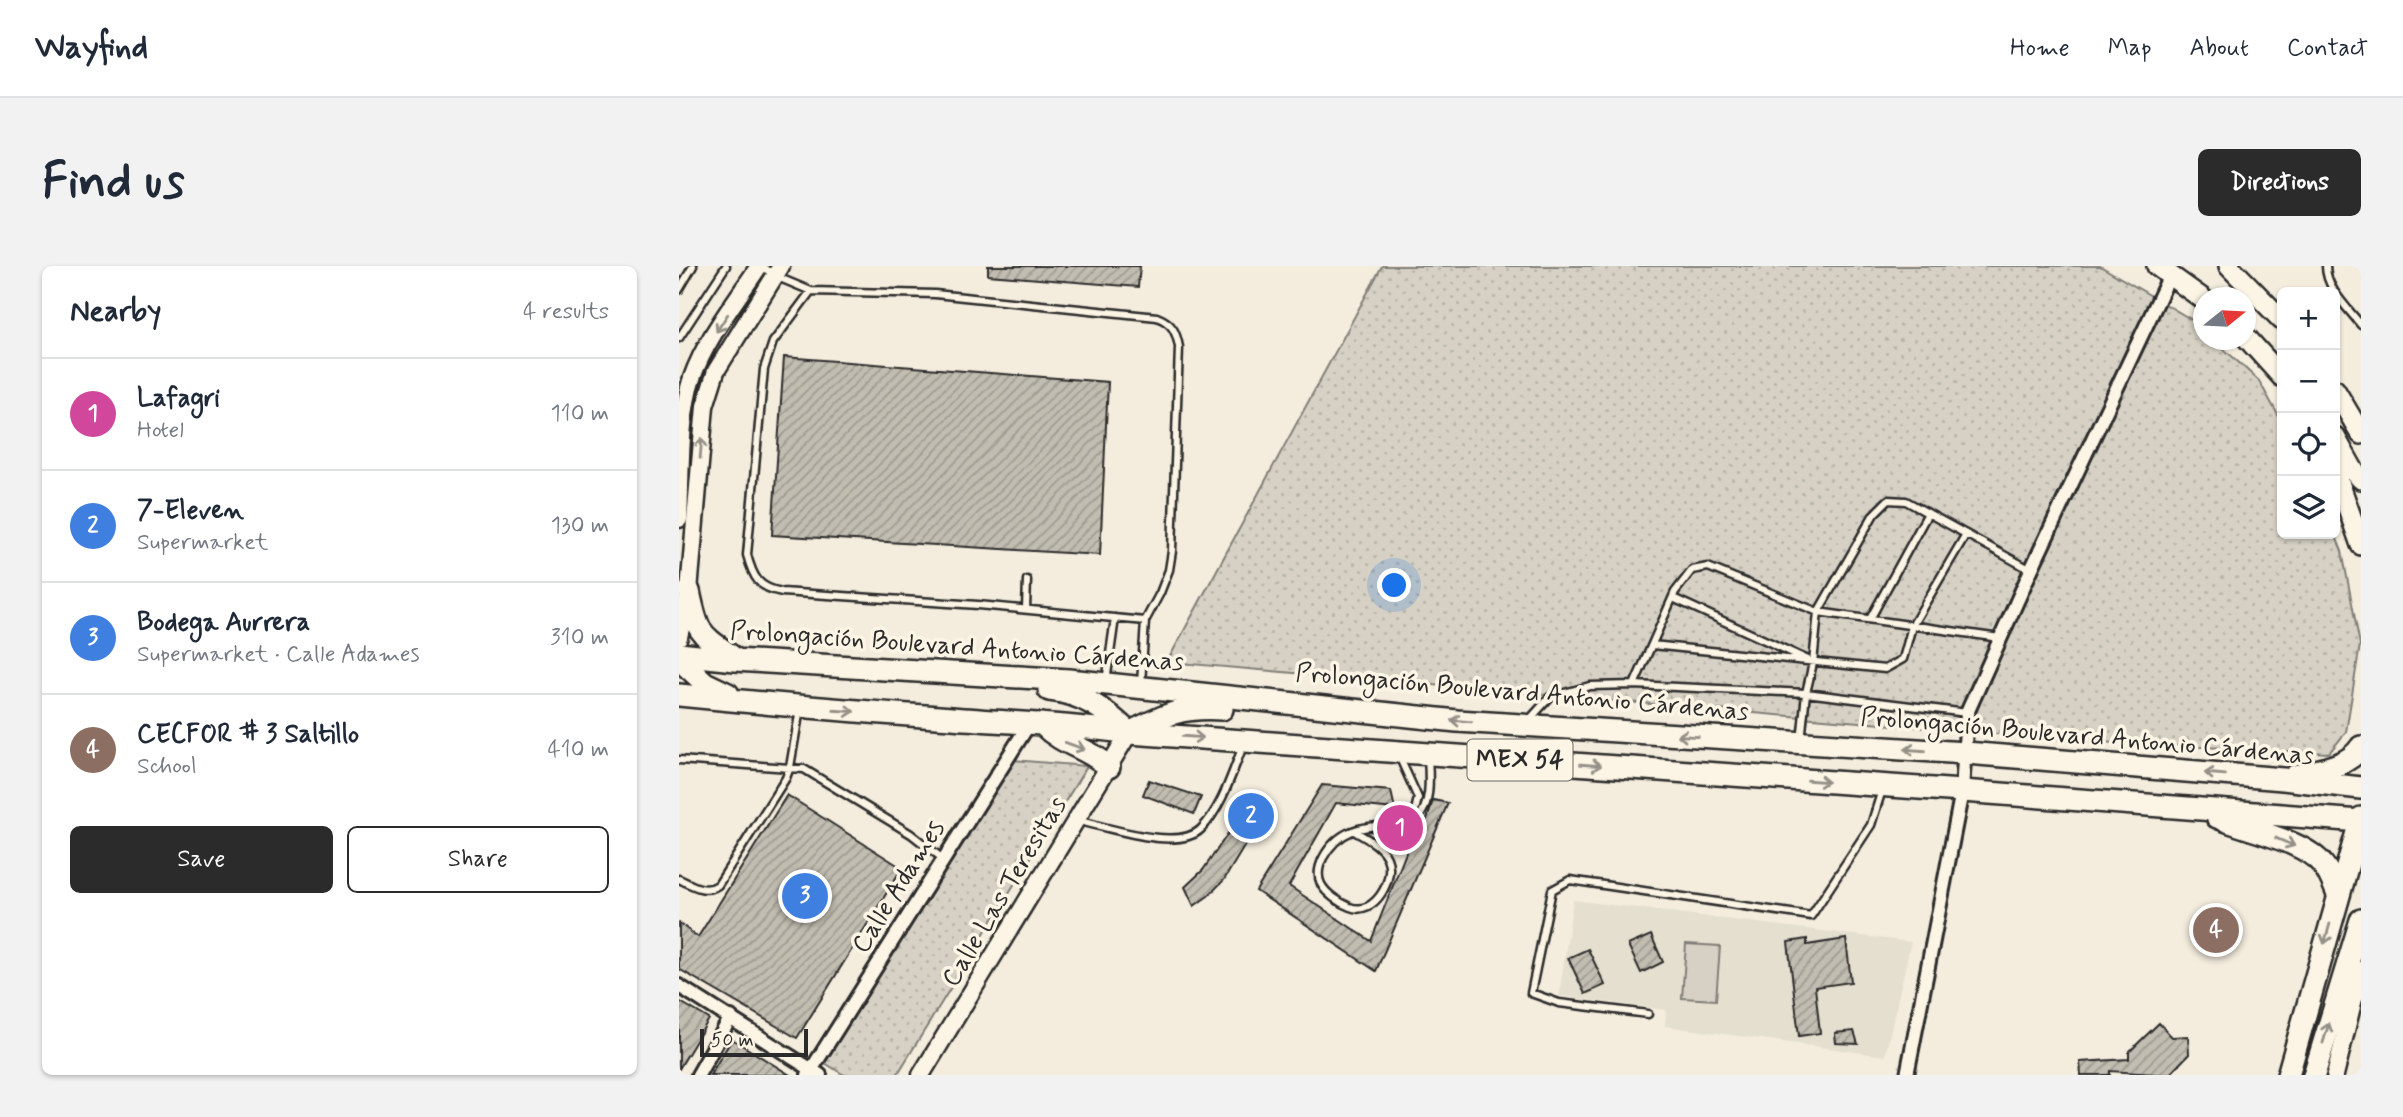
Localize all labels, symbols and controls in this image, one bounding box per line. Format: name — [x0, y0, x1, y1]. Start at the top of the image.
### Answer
text: Wayfind — [35, 26, 148, 70]
text: Home — [2010, 33, 2070, 64]
text: Map — [2108, 33, 2152, 64]
text: About — [2190, 33, 2249, 64]
text: Contact — [2287, 33, 2368, 64]
button: Directions — [2198, 149, 2361, 216]
text: Find us — [42, 150, 185, 215]
north arrow — [2193, 287, 2256, 350]
map controls — [2277, 287, 2340, 539]
button: + — [2277, 287, 2340, 350]
text: Nearby — [70, 292, 161, 331]
text: 4 results — [523, 297, 609, 327]
one-way arrow — [715, 313, 730, 332]
button: − — [2277, 350, 2340, 413]
text: Lafagri — [137, 382, 220, 416]
text: 1 — [88, 399, 98, 429]
text: 110 m — [550, 399, 609, 429]
button: locate — [2277, 413, 2340, 476]
text: Hotel — [137, 416, 184, 446]
one-way arrow — [695, 437, 708, 460]
button: layers — [2277, 476, 2340, 539]
text: 7-Eleven — [137, 494, 244, 528]
text: 2 — [87, 511, 99, 541]
text: 130 m — [551, 511, 609, 541]
text: Supermarket — [137, 528, 268, 558]
your location — [1377, 568, 1411, 602]
text: Bodega Aurrera — [137, 606, 310, 640]
street label: Prolongación Boulevard Antonio Cárdenas — [729, 614, 1185, 682]
text: 3 — [88, 623, 98, 653]
text: 310 m — [550, 623, 609, 653]
text: Supermarket · Calle Adames — [137, 640, 420, 670]
street label: Prolongación Boulevard Antonio Cárdenas — [1294, 656, 1750, 732]
street label: Prolongación Boulevard Antonio Cárdenas — [1859, 700, 2315, 776]
one-way arrow — [833, 705, 855, 718]
one-way arrow — [1450, 714, 1473, 727]
text: CECFOR # 3 Saltillo — [137, 718, 359, 752]
one-way arrow — [1677, 729, 1700, 742]
one-way arrow — [1182, 731, 1204, 744]
text: 4 — [86, 735, 100, 765]
text: 410 m — [547, 735, 609, 765]
road number: MEX 54 — [1467, 740, 1573, 780]
one-way arrow — [1064, 741, 1086, 754]
one-way arrow — [1904, 743, 1927, 756]
text: School — [137, 752, 197, 782]
one-way arrow — [1580, 759, 1602, 772]
one-way arrow — [2204, 767, 2227, 780]
one-way arrow — [1806, 775, 1829, 788]
pin: 2 — [1228, 790, 1274, 842]
street label: Calle Las Teresitas — [935, 791, 1075, 993]
pin: 1 — [1377, 802, 1423, 854]
street label: Calle Adames — [845, 814, 953, 960]
button: Save — [70, 826, 333, 893]
button: Share — [347, 826, 609, 893]
one-way arrow — [2274, 836, 2296, 849]
pin: 3 — [782, 870, 828, 922]
pin: 4 — [2193, 904, 2239, 956]
one-way arrow — [2320, 923, 2333, 945]
one-way arrow — [2320, 1023, 2333, 1045]
scale bar — [700, 1026, 809, 1058]
text: 50 m — [711, 1028, 754, 1053]

